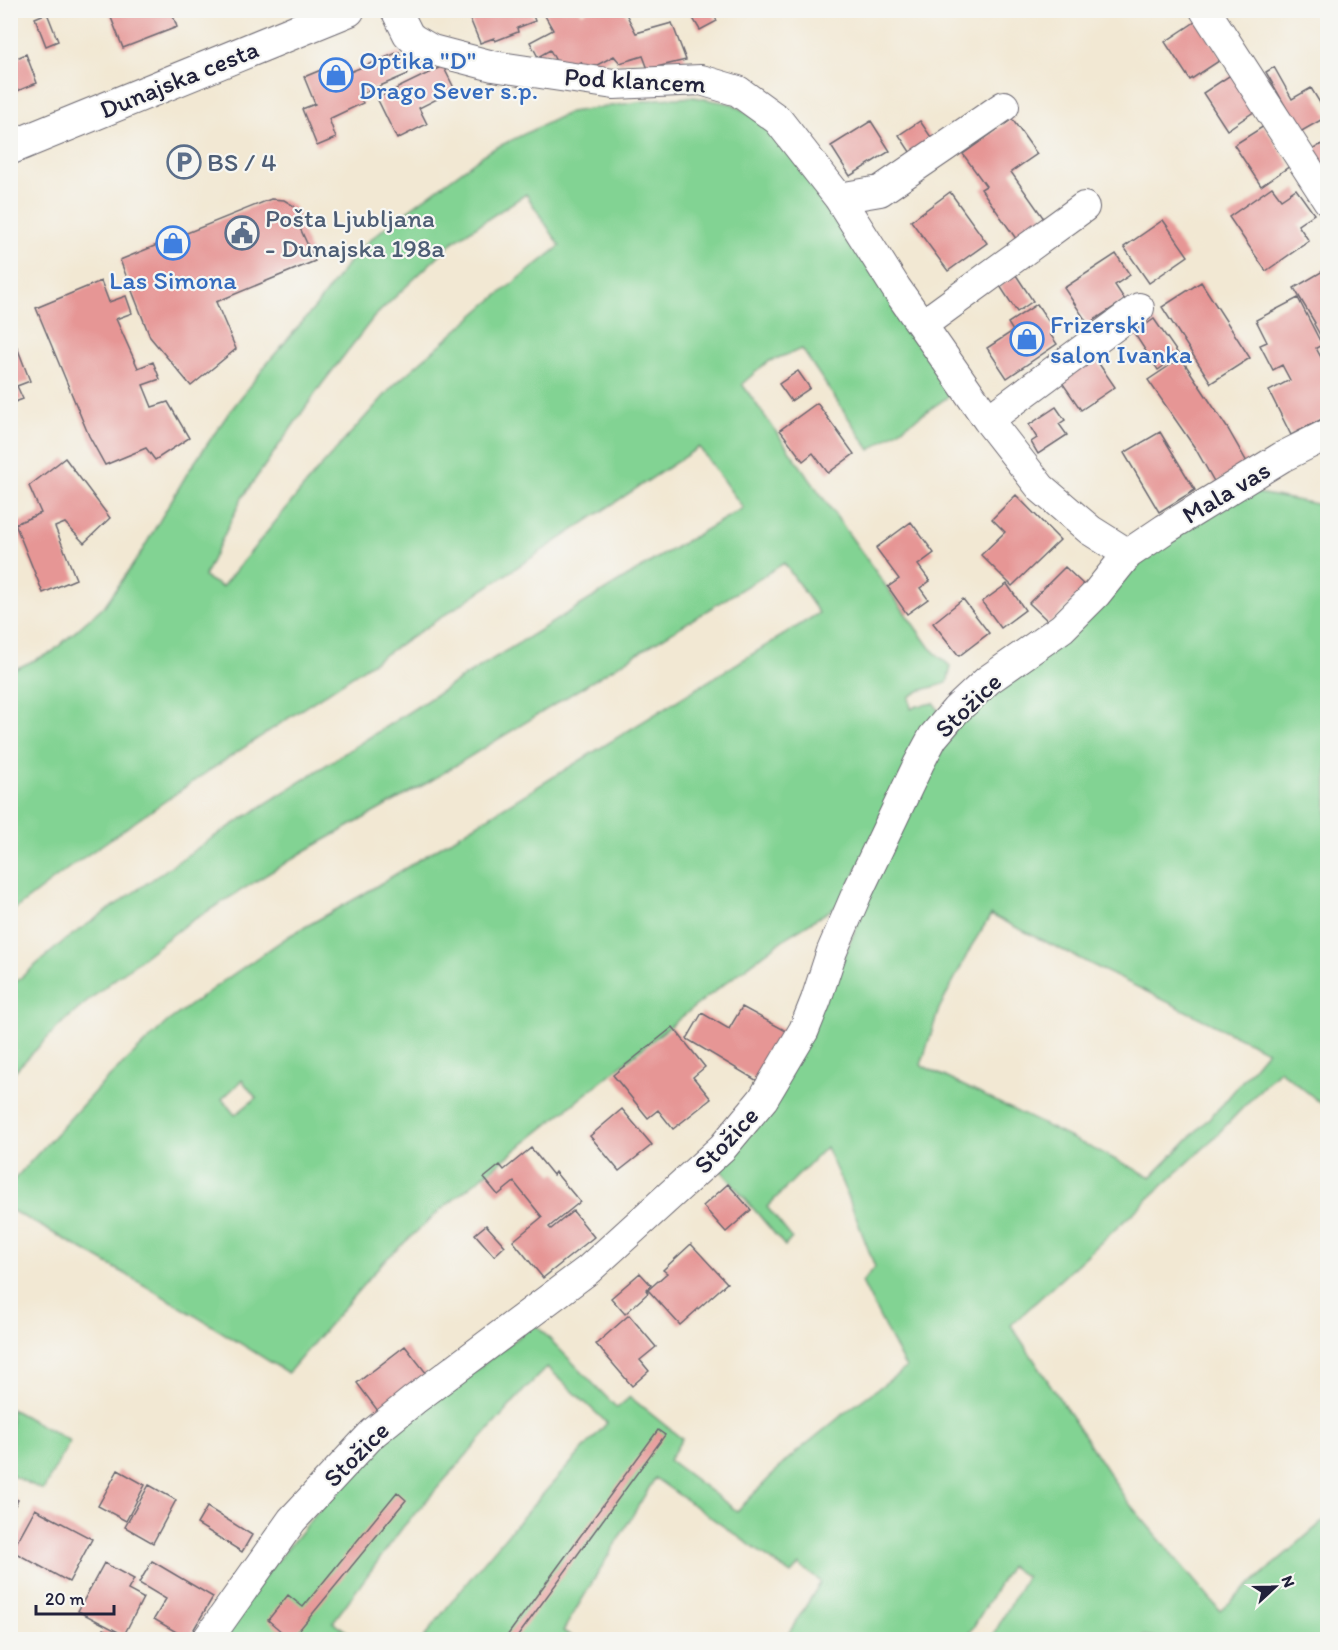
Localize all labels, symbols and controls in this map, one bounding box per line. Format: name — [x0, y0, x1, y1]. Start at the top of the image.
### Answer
street label: Dunajska cesta — [95, 33, 263, 125]
place label: Optika "D" Drago Sever s.p. — [359, 44, 538, 106]
shop icon: Optika "D" Drago Sever s.p. — [318, 57, 354, 93]
street label: Pod klancem — [563, 60, 707, 100]
parking icon: BS / 4 — [166, 144, 202, 180]
place label: BS / 4 — [207, 146, 277, 178]
place label: Pošta Ljubljana - Dunajska 198a — [265, 202, 445, 264]
public building icon: Pošta Ljubljana - Dunajska 198a — [224, 215, 260, 251]
shop icon: Las Simona — [155, 225, 191, 261]
place label: Las Simona — [109, 264, 237, 296]
place label: Frizerski salon Ivanka — [1050, 308, 1193, 370]
shop icon: Frizerski salon Ivanka — [1009, 321, 1045, 357]
street label: Mala vas — [1176, 453, 1276, 531]
street label: Stožice — [928, 666, 1008, 744]
street label: Stožice — [687, 1100, 765, 1180]
street label: Stožice — [316, 1414, 396, 1494]
north arrow — [1245, 1557, 1305, 1617]
text: N — [1278, 1573, 1299, 1590]
scale bar — [36, 1578, 114, 1616]
text: 20 m — [45, 1588, 85, 1610]

